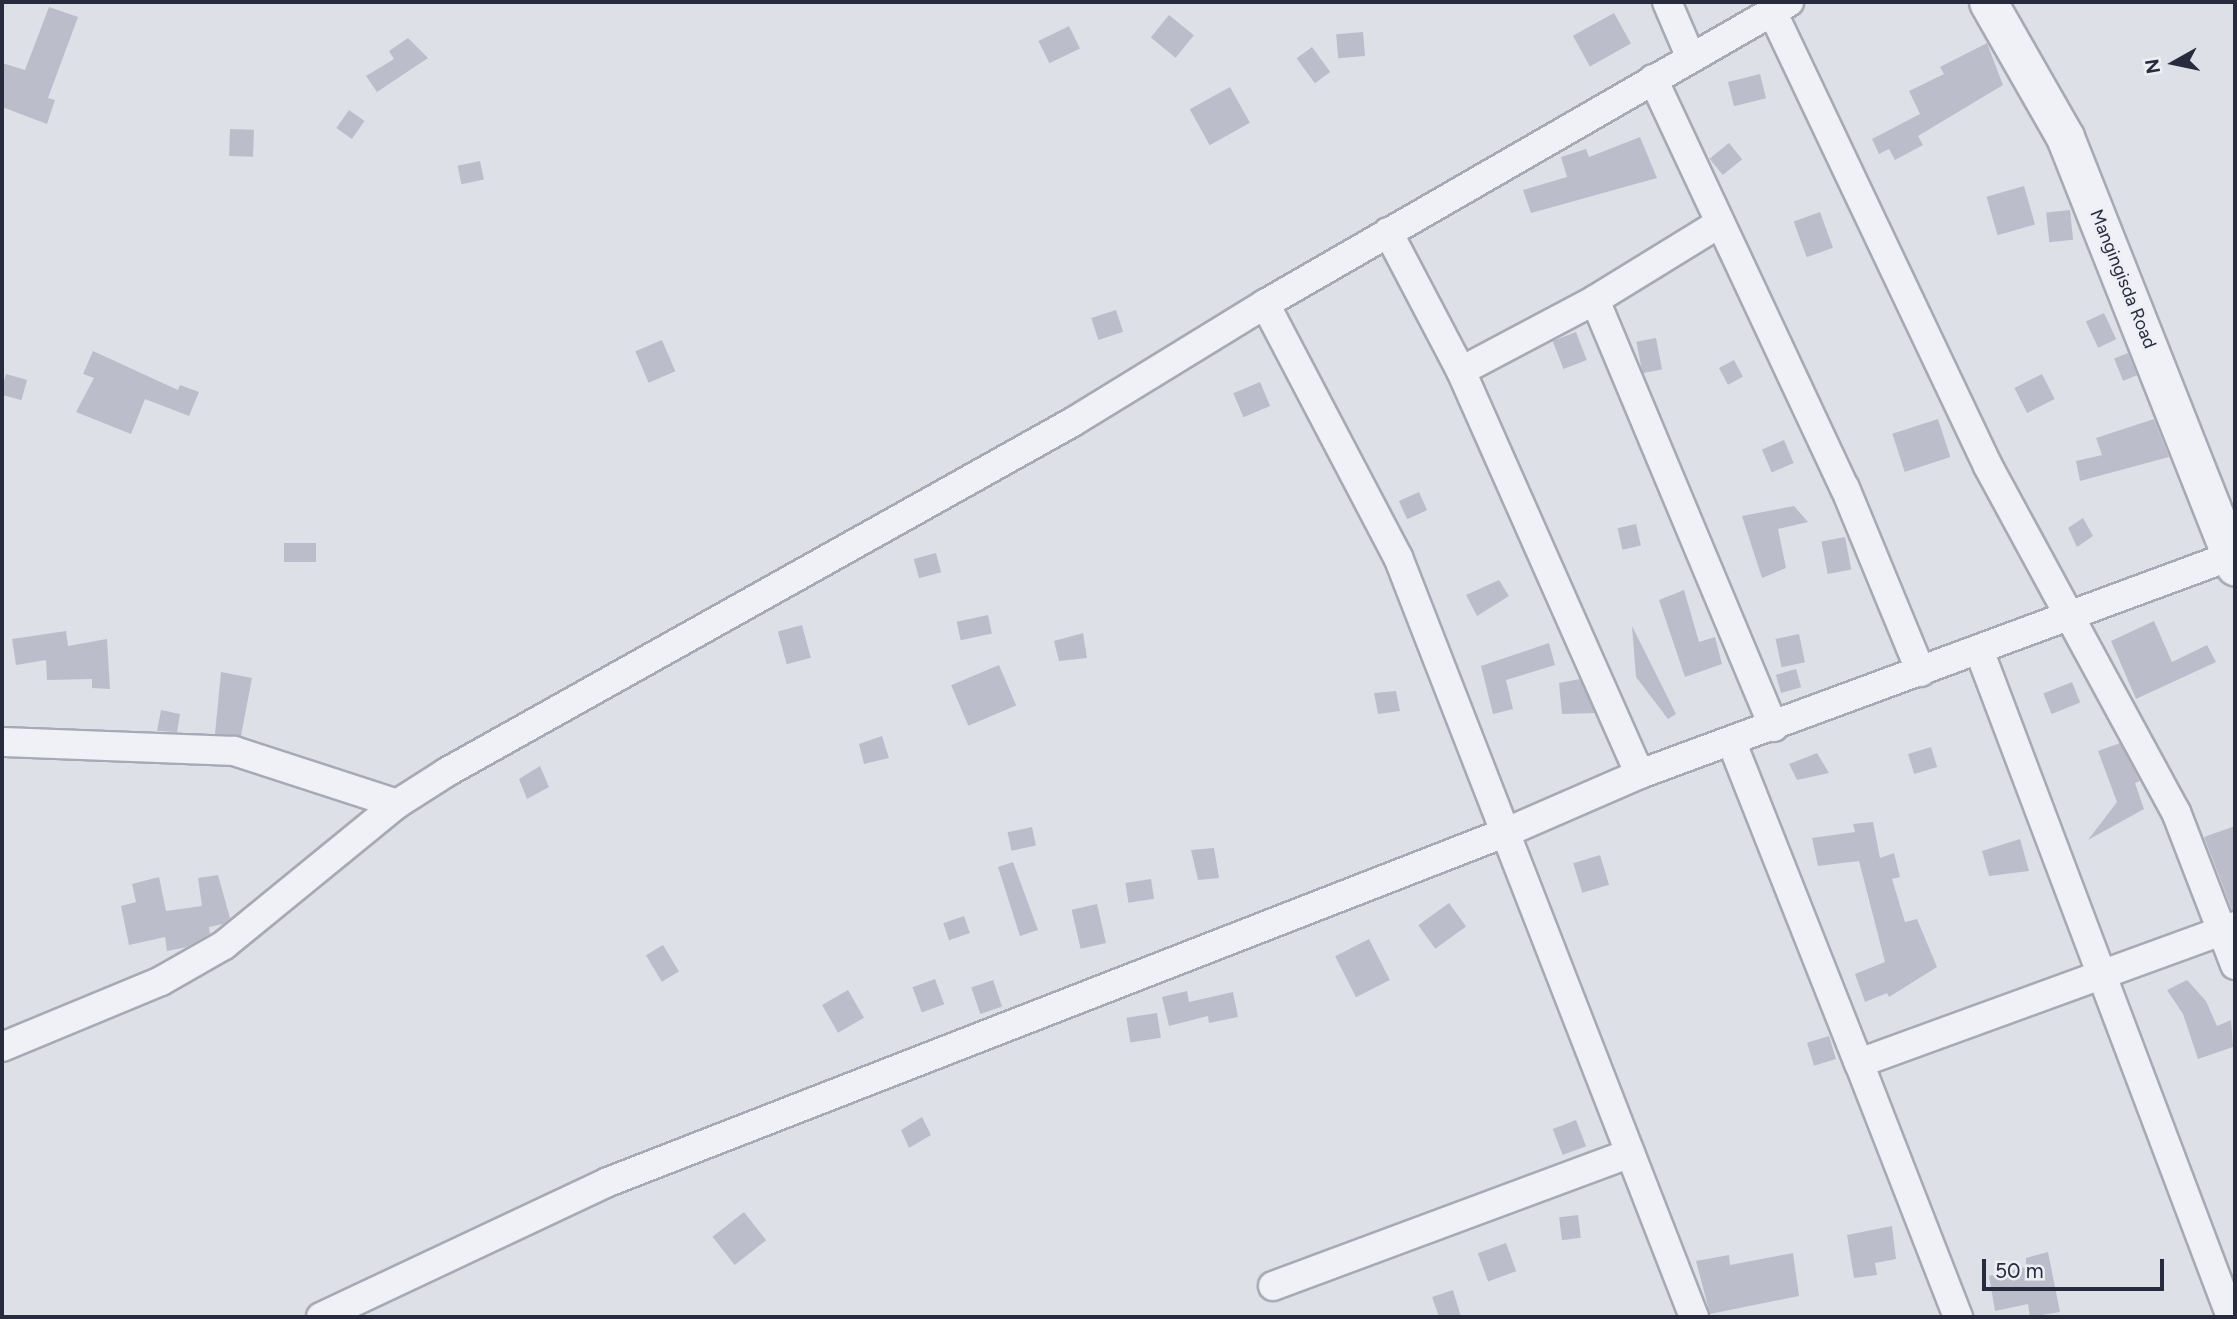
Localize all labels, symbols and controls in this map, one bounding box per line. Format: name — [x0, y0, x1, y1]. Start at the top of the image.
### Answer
north arrow — [2139, 28, 2209, 98]
text: N — [2140, 57, 2165, 75]
street label: Mangingisda Road — [2085, 206, 2161, 352]
scale bar — [1985, 1246, 2167, 1290]
text: 50 m — [1995, 1258, 2044, 1283]

